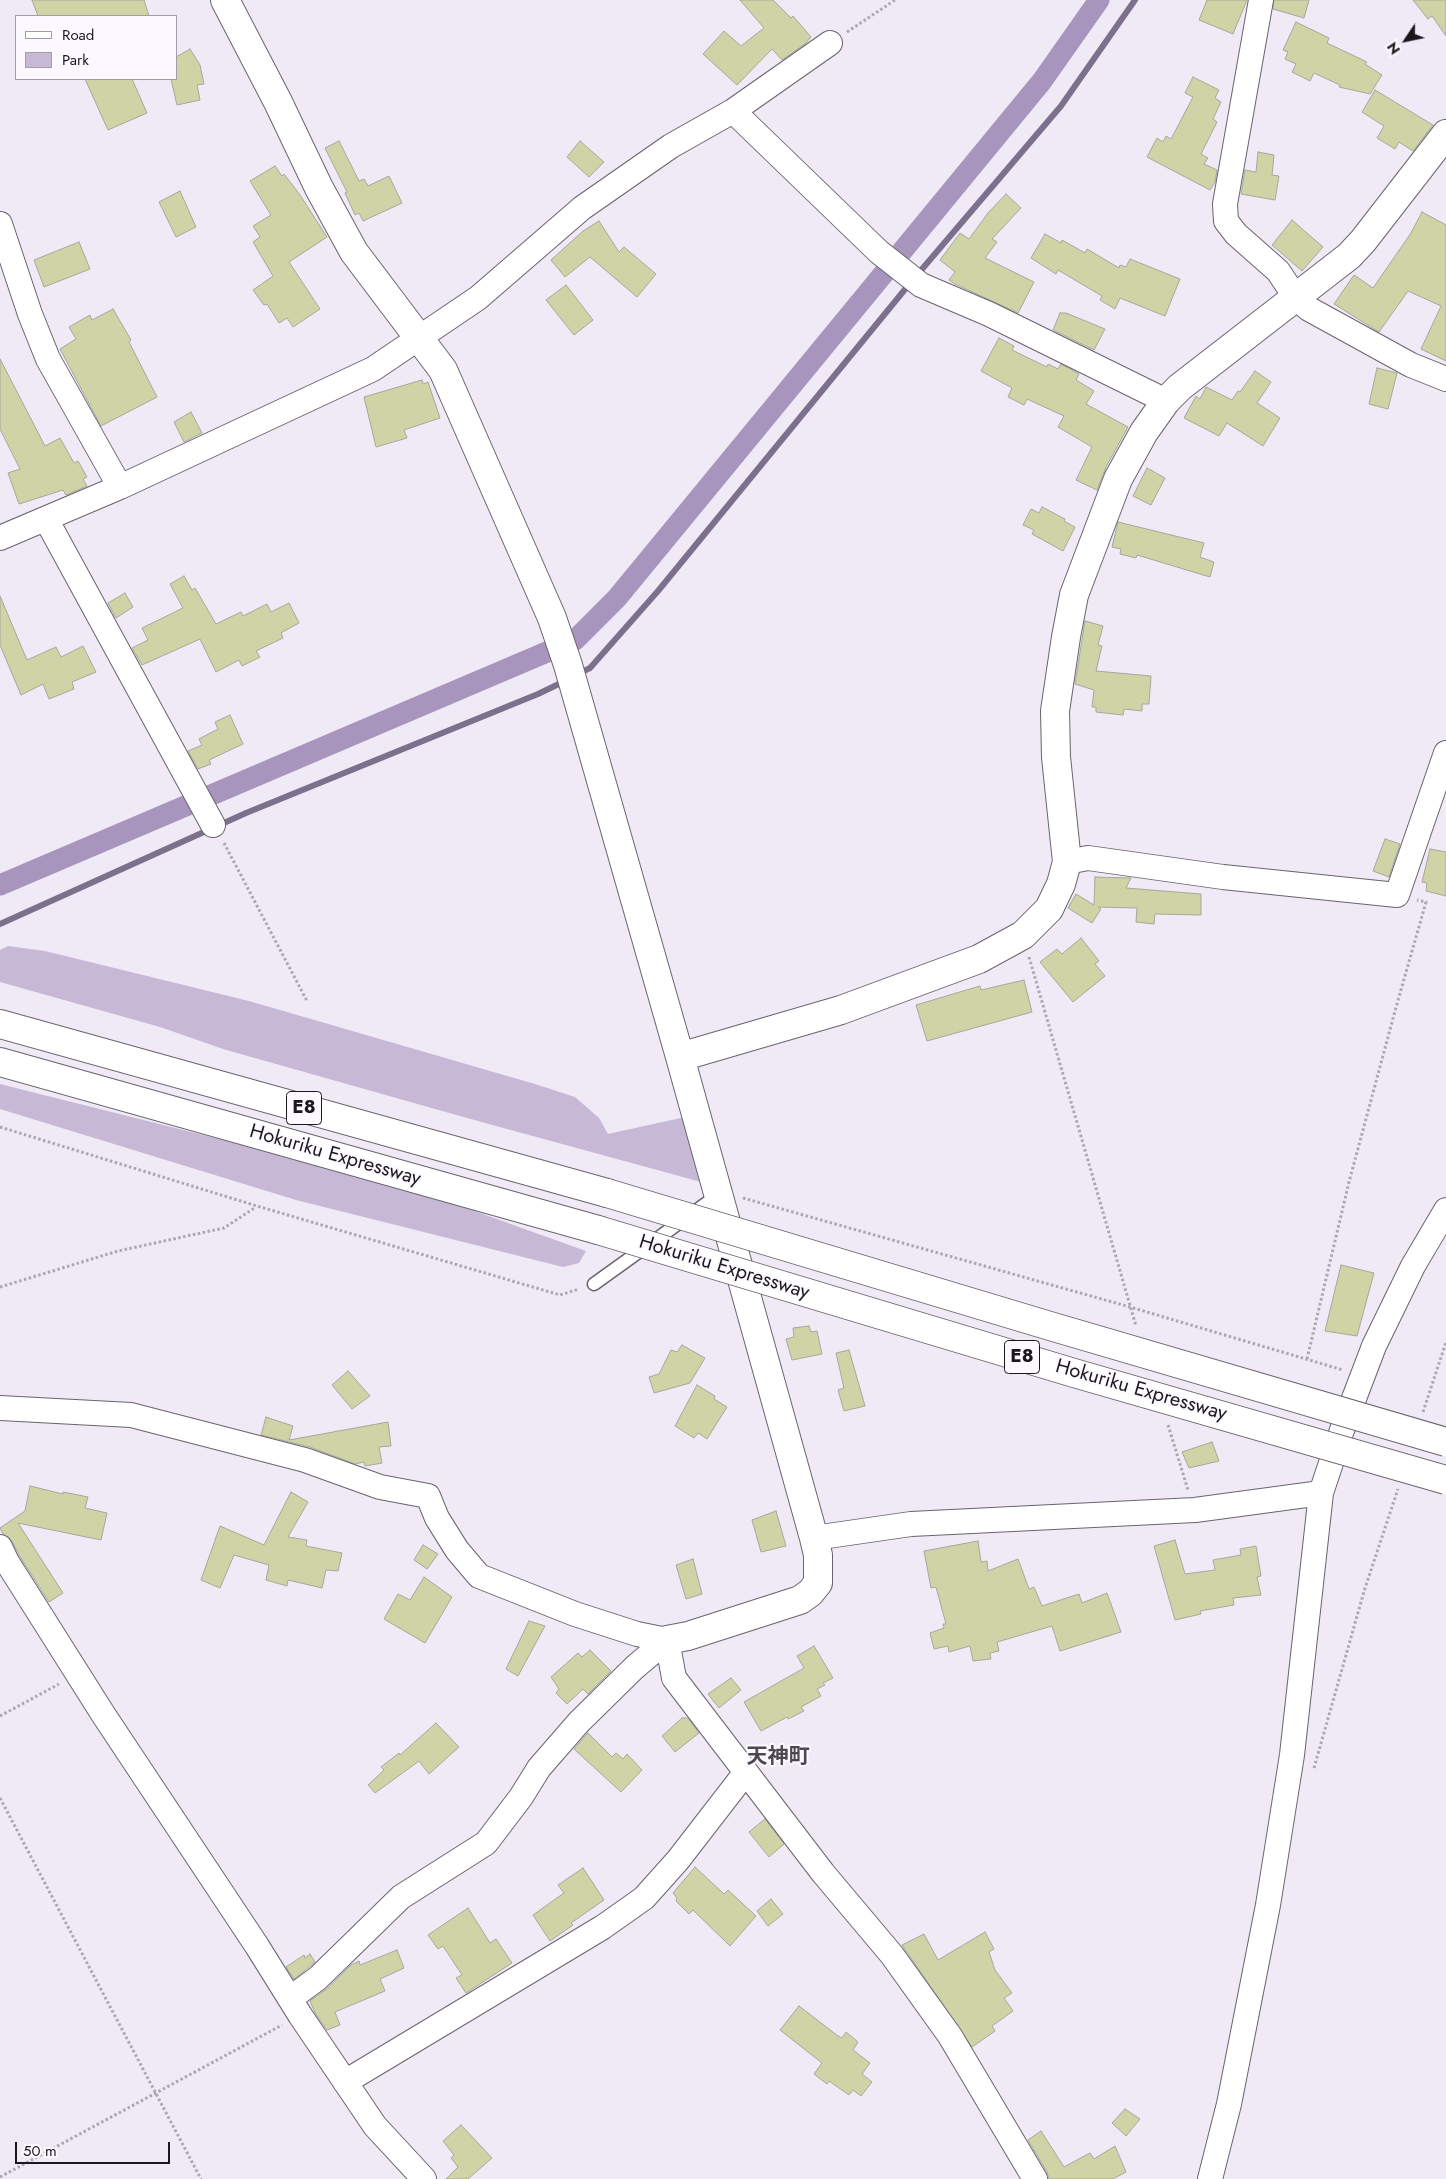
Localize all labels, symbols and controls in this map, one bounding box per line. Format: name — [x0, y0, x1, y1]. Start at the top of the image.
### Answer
legend — [15, 15, 178, 80]
north arrow — [1381, 15, 1431, 65]
text: Road — [62, 24, 94, 46]
text: N — [1382, 38, 1405, 59]
text: Park — [62, 49, 89, 71]
road number: E8 — [286, 1092, 322, 1124]
street label: Hokuriku Expressway — [247, 1120, 423, 1192]
street label: Hokuriku Expressway — [636, 1231, 812, 1305]
road number: E8 — [1004, 1340, 1040, 1374]
street label: Hokuriku Expressway — [1053, 1355, 1229, 1427]
district label: 天神町 — [747, 1745, 809, 1771]
scale bar — [18, 2132, 172, 2164]
text: 50 m — [23, 2140, 57, 2162]

